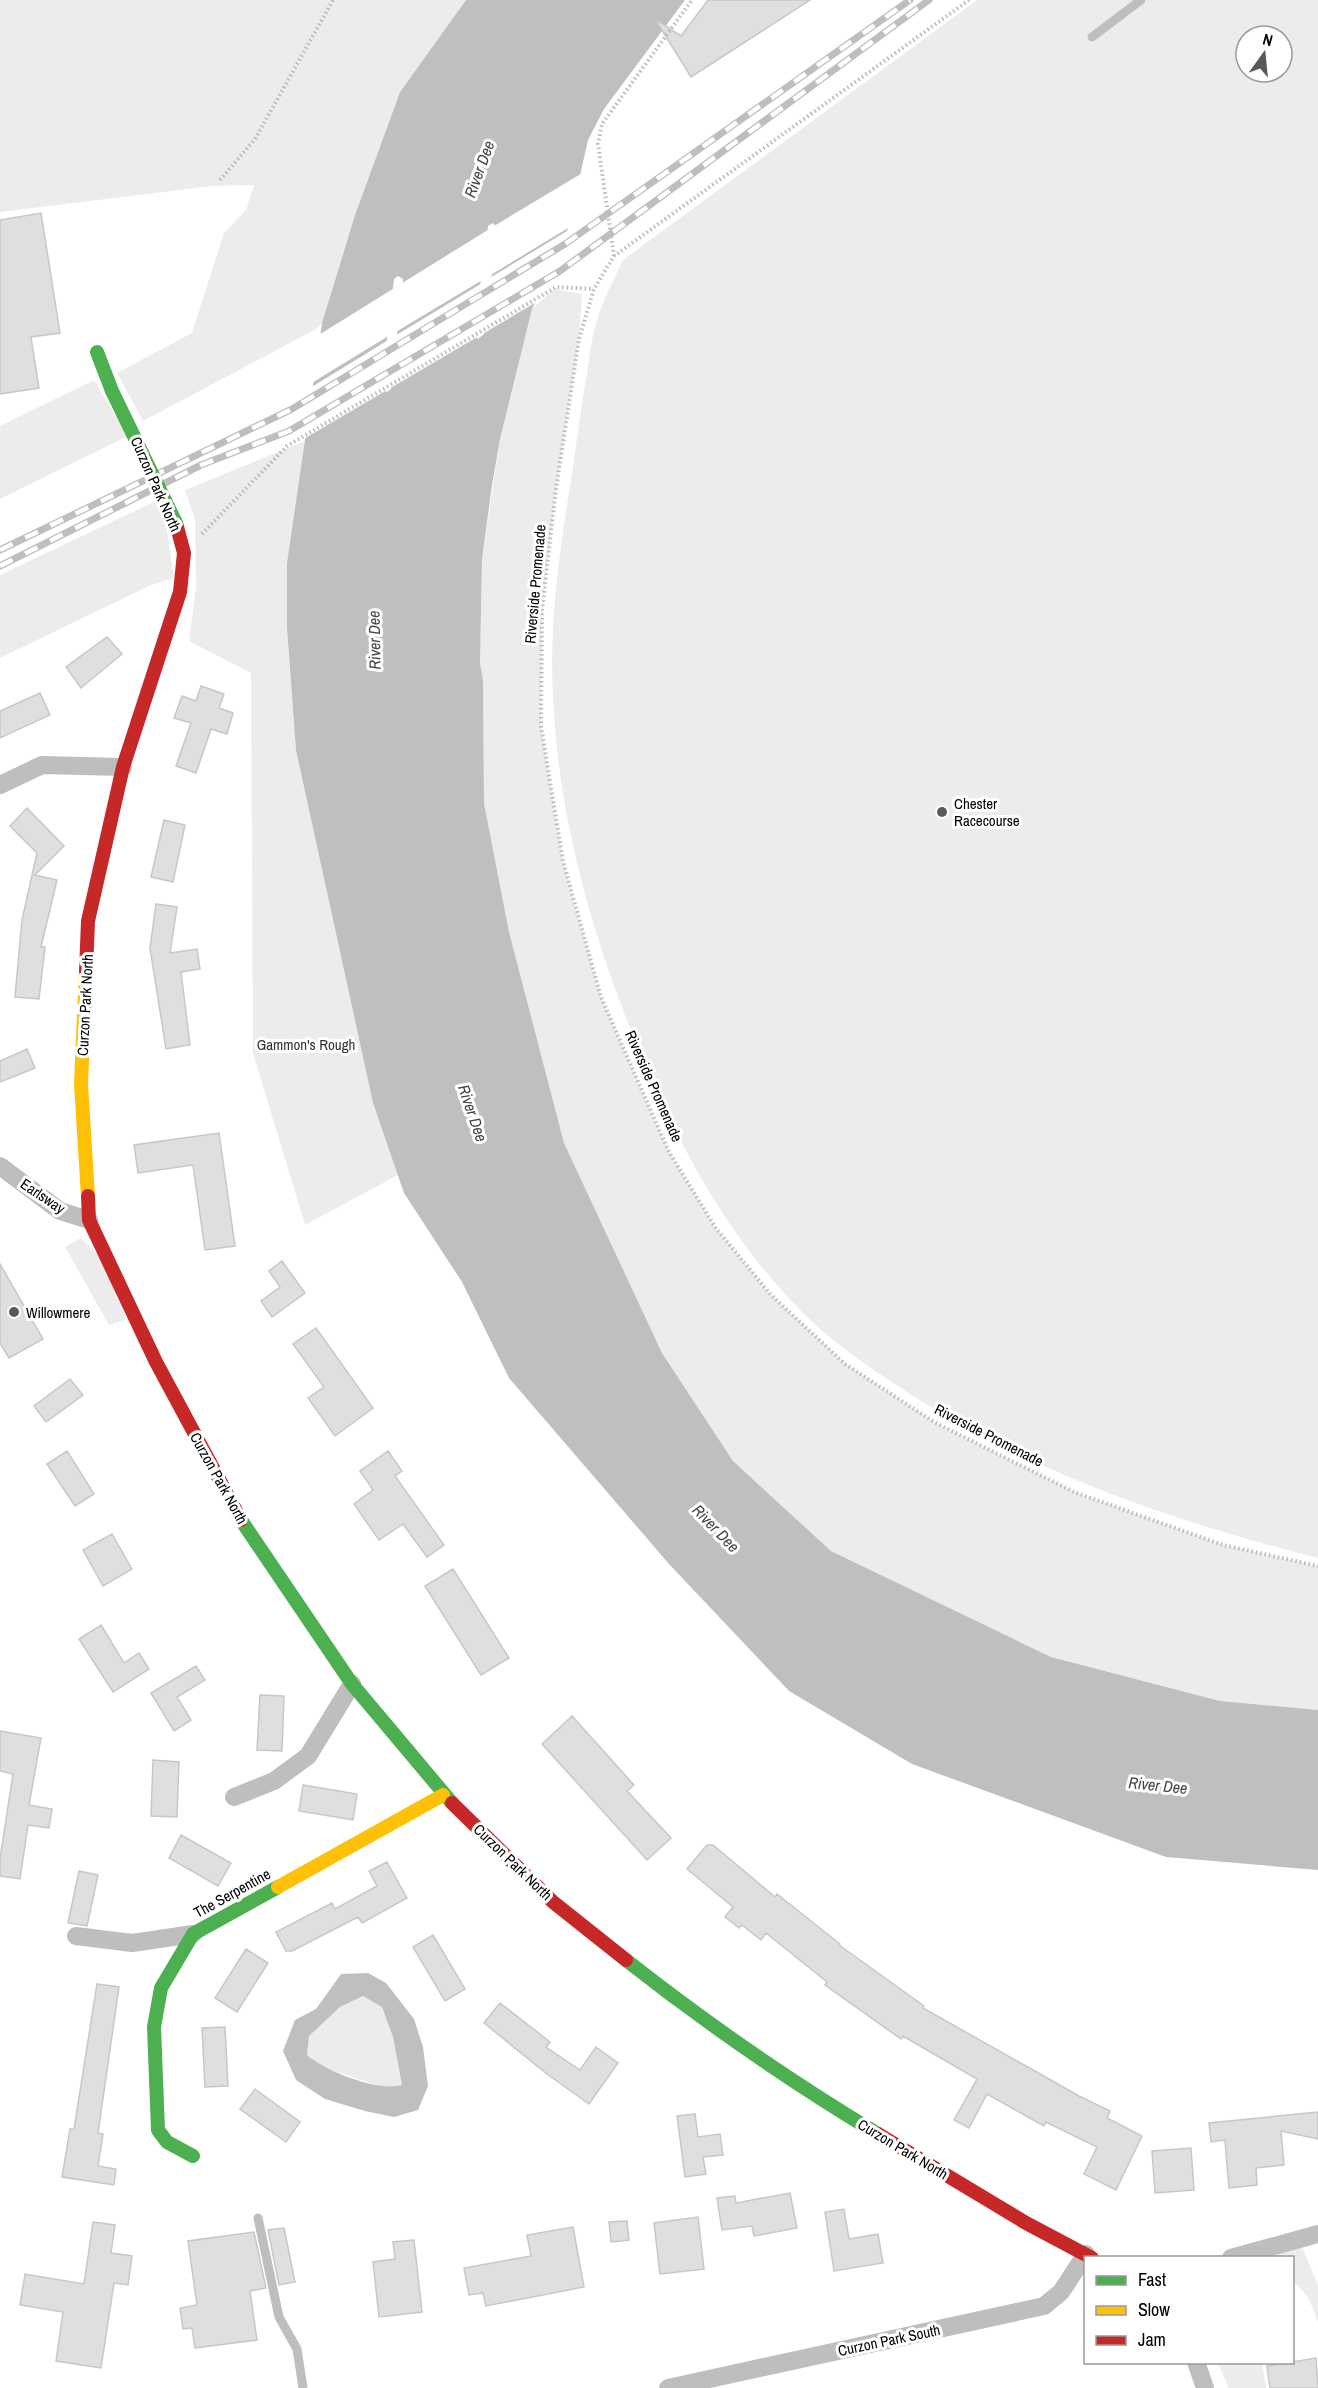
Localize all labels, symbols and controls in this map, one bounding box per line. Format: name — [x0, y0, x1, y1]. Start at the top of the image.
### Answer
north arrow — [1234, 24, 1294, 84]
text: N — [1260, 28, 1275, 51]
water label: River Dee — [459, 137, 499, 201]
street label: Curzon Park North — [126, 433, 186, 535]
street label: Riverside Promenade — [519, 523, 551, 645]
water label: River Dee — [362, 610, 386, 670]
place label: Chester Racecourse — [954, 793, 1020, 831]
marker: Chester Racecourse — [935, 805, 949, 819]
street label: Curzon Park North — [72, 954, 98, 1056]
street label: Riverside Promenade — [620, 1027, 688, 1145]
park label: Gammon's Rough — [257, 1034, 355, 1055]
water label: River Dee — [453, 1081, 493, 1145]
street label: Earlsway — [16, 1173, 70, 1219]
place label: Willowmere — [26, 1302, 90, 1323]
marker: Willowmere — [7, 1305, 21, 1319]
street label: Riverside Promenade — [931, 1398, 1047, 1472]
street label: Curzon Park North — [185, 1428, 253, 1528]
water label: River Dee — [688, 1499, 744, 1557]
water label: River Dee — [1127, 1771, 1189, 1799]
street label: Curzon Park North — [469, 1819, 557, 1905]
street label: The Serpentine — [190, 1863, 274, 1923]
street label: Curzon Park North — [854, 2114, 952, 2184]
legend — [1084, 2256, 1294, 2364]
text: Fast — [1138, 2267, 1166, 2292]
text: Slow — [1138, 2297, 1170, 2322]
street label: Curzon Park South — [836, 2319, 942, 2361]
text: Jam — [1138, 2327, 1166, 2352]

